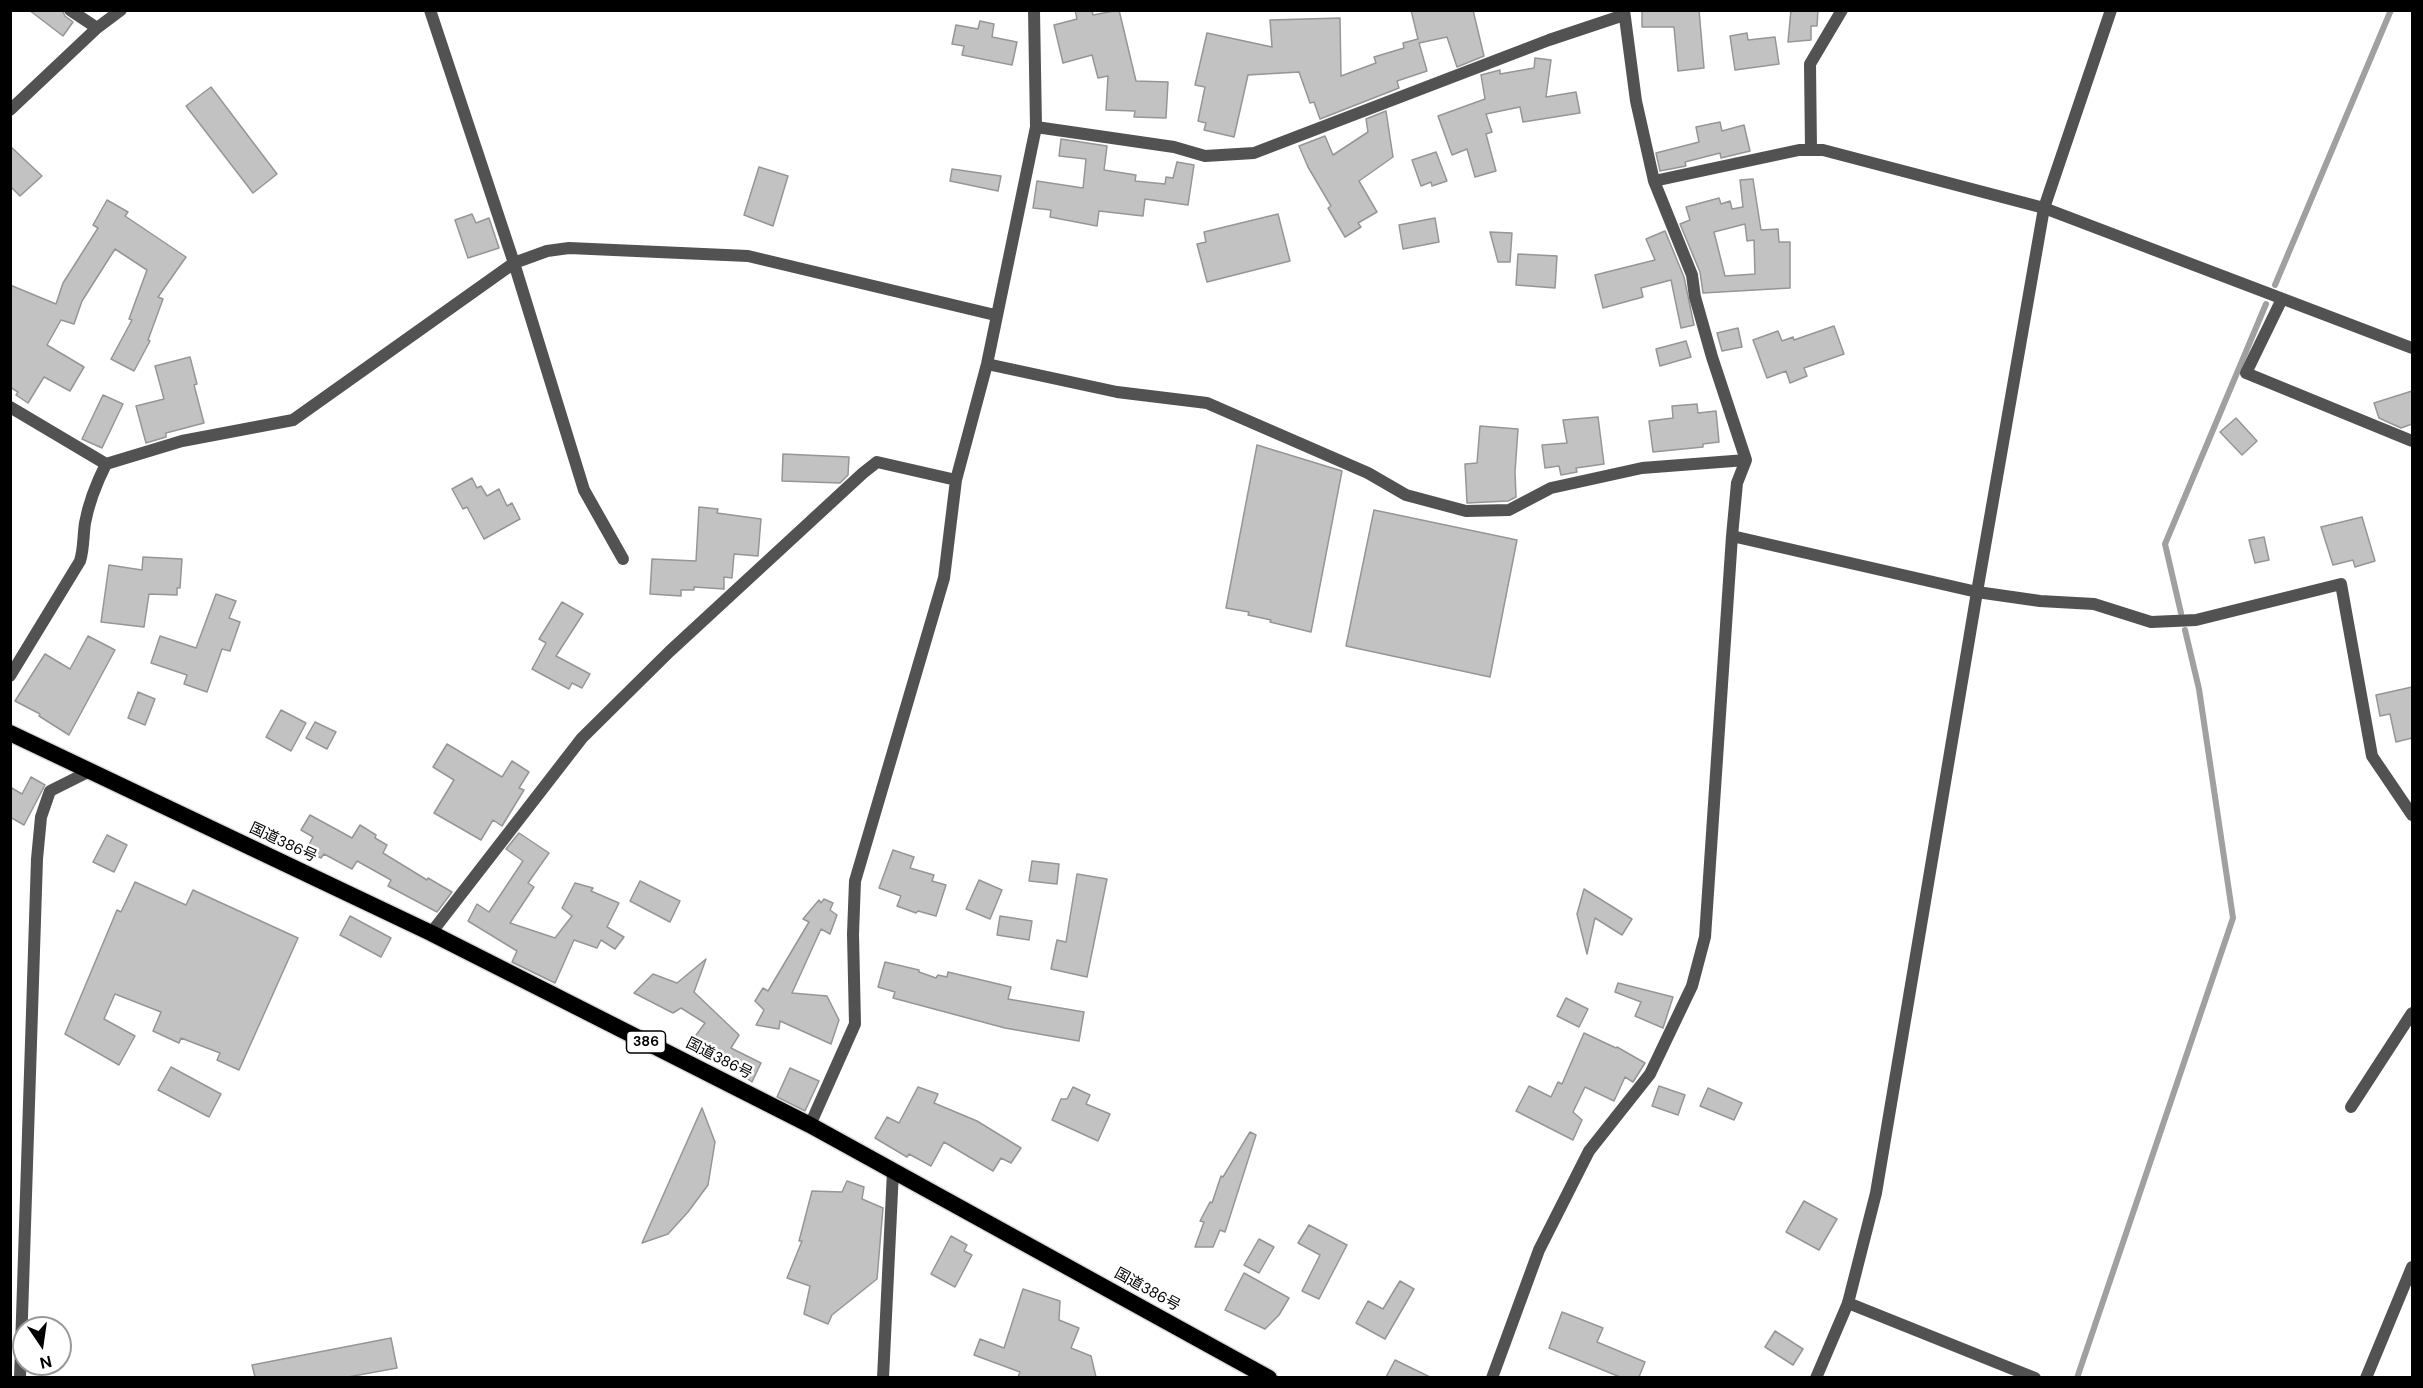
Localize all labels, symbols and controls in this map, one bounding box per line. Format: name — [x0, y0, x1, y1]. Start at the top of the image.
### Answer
street label: 国道386号 — [246, 820, 320, 866]
road number: 386 — [626, 1031, 666, 1053]
street label: 国道386号 — [683, 1035, 755, 1083]
street label: 国道386号 — [1111, 1265, 1183, 1315]
north arrow — [12, 1316, 72, 1376]
text: N — [38, 1351, 54, 1374]

